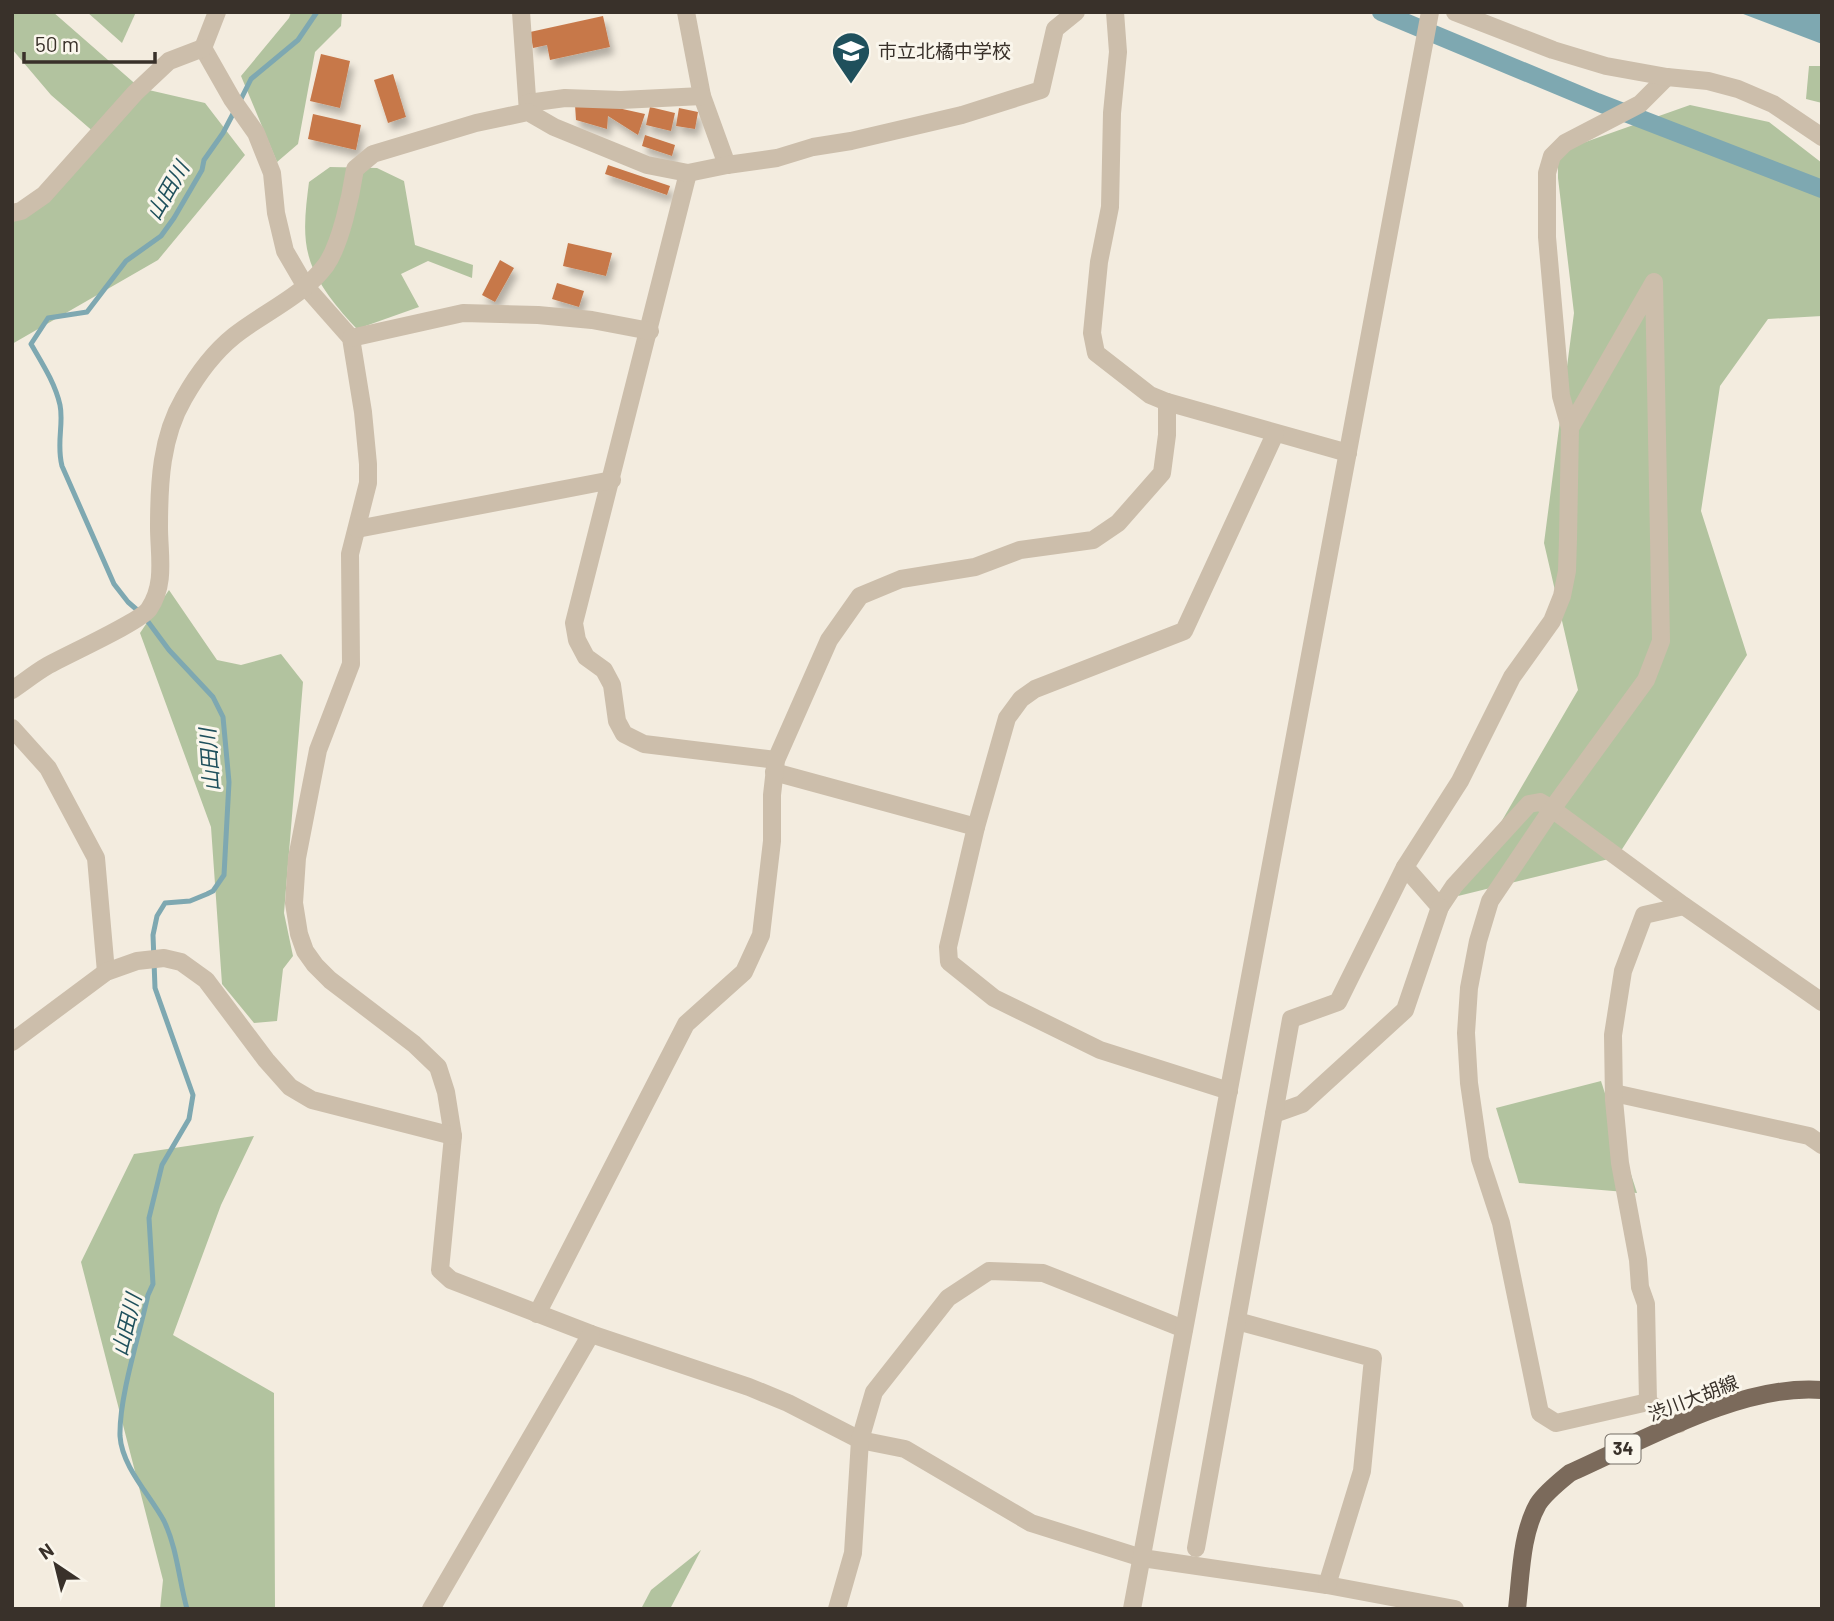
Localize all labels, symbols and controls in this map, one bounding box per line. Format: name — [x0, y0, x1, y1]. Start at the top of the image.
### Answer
scale bar — [24, 21, 156, 65]
school or university icon: 市立北橘中学校 — [830, 30, 872, 85]
text: 50 m — [35, 31, 79, 56]
place label: 市立北橘中学校 — [878, 39, 1011, 62]
water label: 山田川 — [140, 155, 194, 224]
water label: 山田川 — [194, 726, 223, 792]
water label: 山田川 — [106, 1289, 146, 1358]
street label: 渋川大胡線 — [1644, 1370, 1741, 1425]
road number: 34 — [1606, 1434, 1640, 1464]
north arrow — [21, 1530, 91, 1600]
text: N — [34, 1538, 58, 1564]

